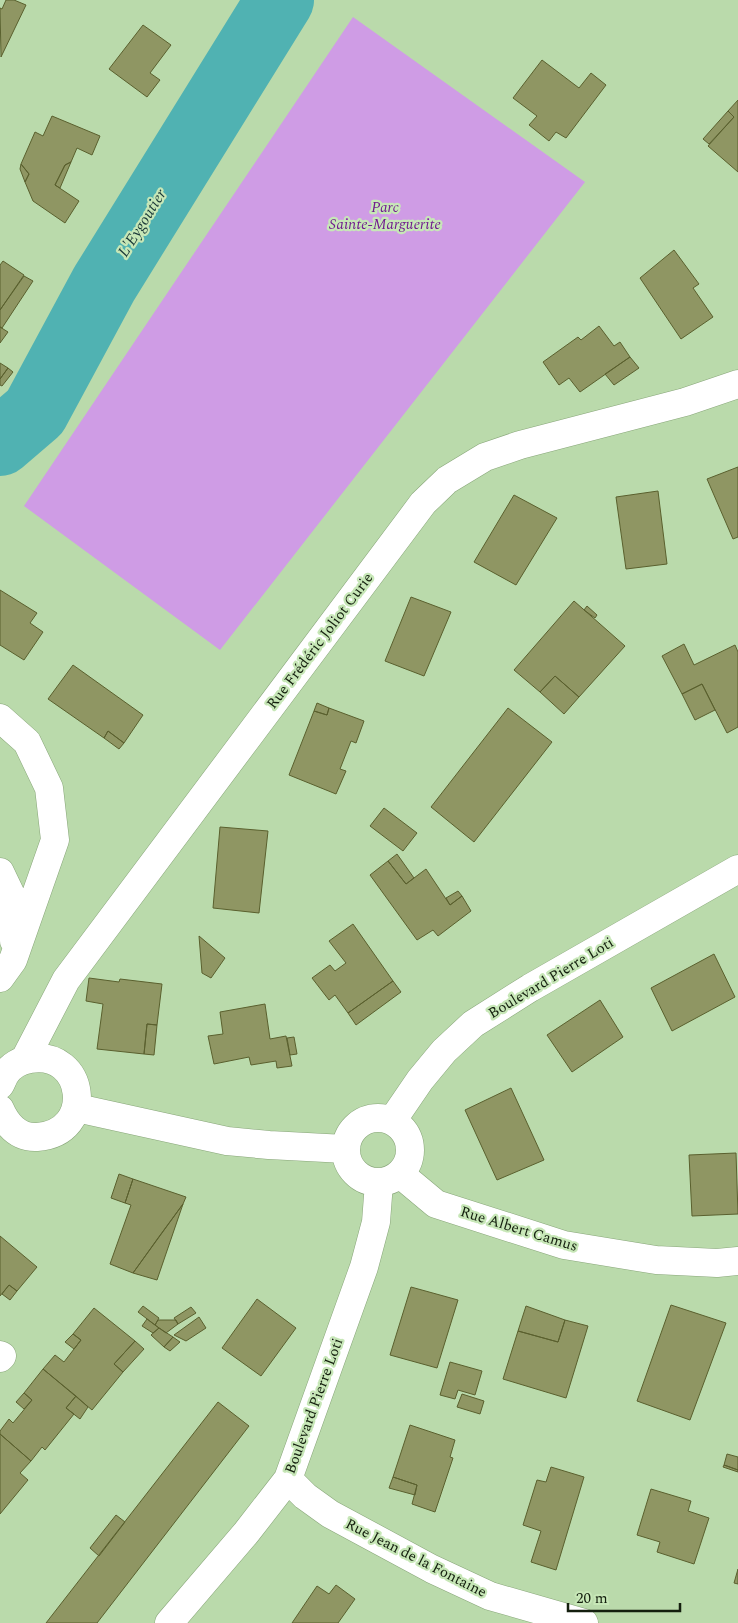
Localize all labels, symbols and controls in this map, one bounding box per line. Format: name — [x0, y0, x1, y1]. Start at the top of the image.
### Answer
water label: L'Eygoutier — [112, 184, 173, 262]
park label: Parc Sainte-Marguerite — [329, 196, 441, 236]
street label: Rue Frédéric Joliot Curie — [261, 568, 379, 714]
street label: Boulevard Pierre Loti — [484, 931, 618, 1025]
street label: Rue Albert Camus — [457, 1200, 581, 1258]
street label: Boulevard Pierre Loti — [279, 1335, 349, 1477]
street label: Rue Jean de la Fontaine — [341, 1512, 491, 1604]
scale bar — [568, 1580, 680, 1612]
text: 20 m — [576, 1587, 608, 1610]

